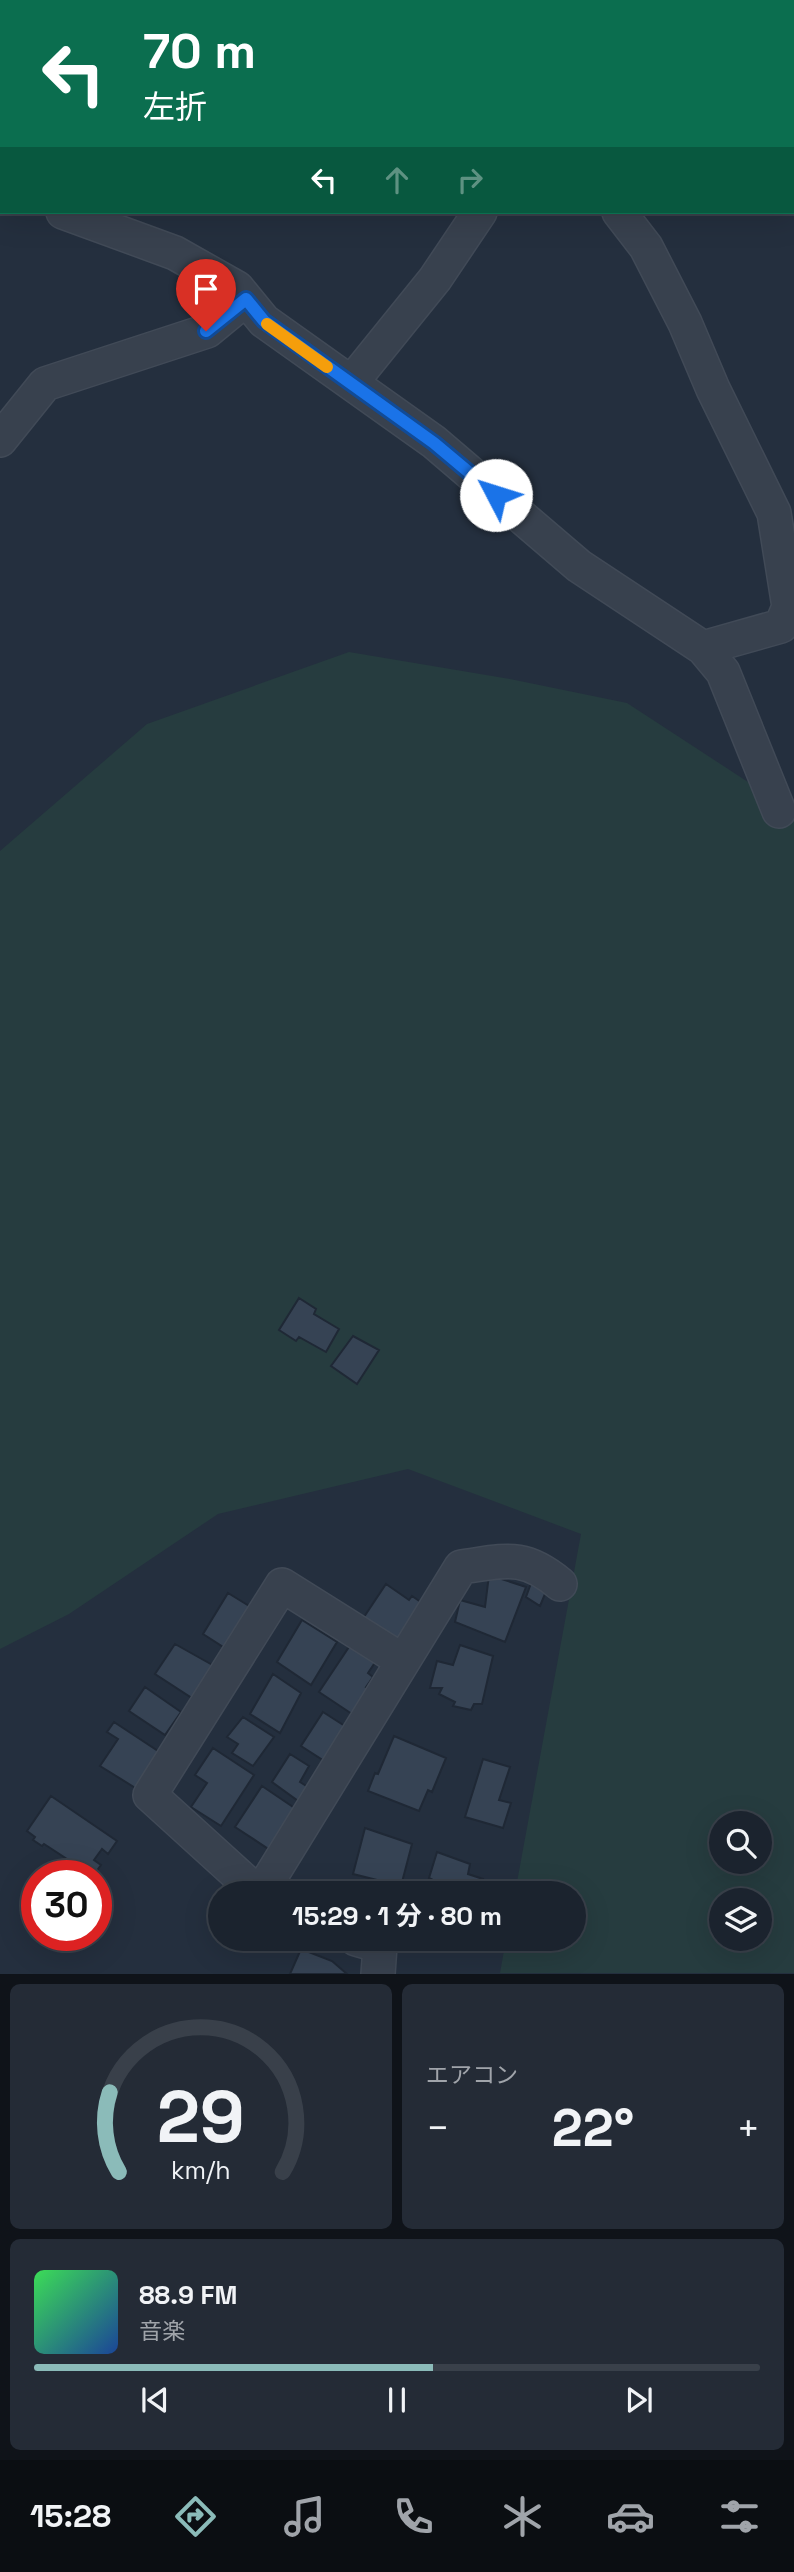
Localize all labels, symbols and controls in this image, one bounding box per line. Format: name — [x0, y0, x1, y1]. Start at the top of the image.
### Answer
text: 70 m — [143, 20, 256, 82]
icon: left — [28, 28, 119, 119]
text: 左折 — [143, 87, 207, 127]
icon: left — [305, 161, 343, 199]
icon: ahead — [378, 161, 416, 199]
icon: right — [451, 161, 489, 199]
pin — [176, 259, 236, 331]
icon: arrive — [187, 270, 225, 308]
position arrow — [459, 458, 533, 532]
map controls — [709, 1811, 772, 1951]
button: search — [709, 1811, 772, 1874]
speed limit sign: 30 — [21, 1860, 112, 1951]
button: layers — [709, 1888, 772, 1951]
text: 15:29 · 1 分 · 80 m — [292, 1899, 502, 1933]
text: エアコン — [426, 2060, 518, 2090]
text: 29 — [157, 2071, 245, 2164]
text: 22° — [552, 2095, 634, 2161]
text: − — [426, 2104, 450, 2152]
text: + — [736, 2104, 760, 2152]
text: km/h — [171, 2154, 231, 2186]
text: 88.9 FM — [139, 2278, 237, 2312]
text: 音楽 — [139, 2316, 185, 2346]
icon: previous — [136, 2381, 174, 2419]
icon: pause — [378, 2381, 416, 2419]
icon: next — [620, 2381, 658, 2419]
icon: directions — [171, 2492, 220, 2541]
icon: music — [280, 2492, 329, 2541]
icon: phone — [389, 2492, 438, 2541]
icon: climate — [498, 2492, 547, 2541]
icon: car — [606, 2492, 655, 2541]
icon: filters — [715, 2492, 764, 2541]
text: 15:28 — [30, 2496, 111, 2536]

